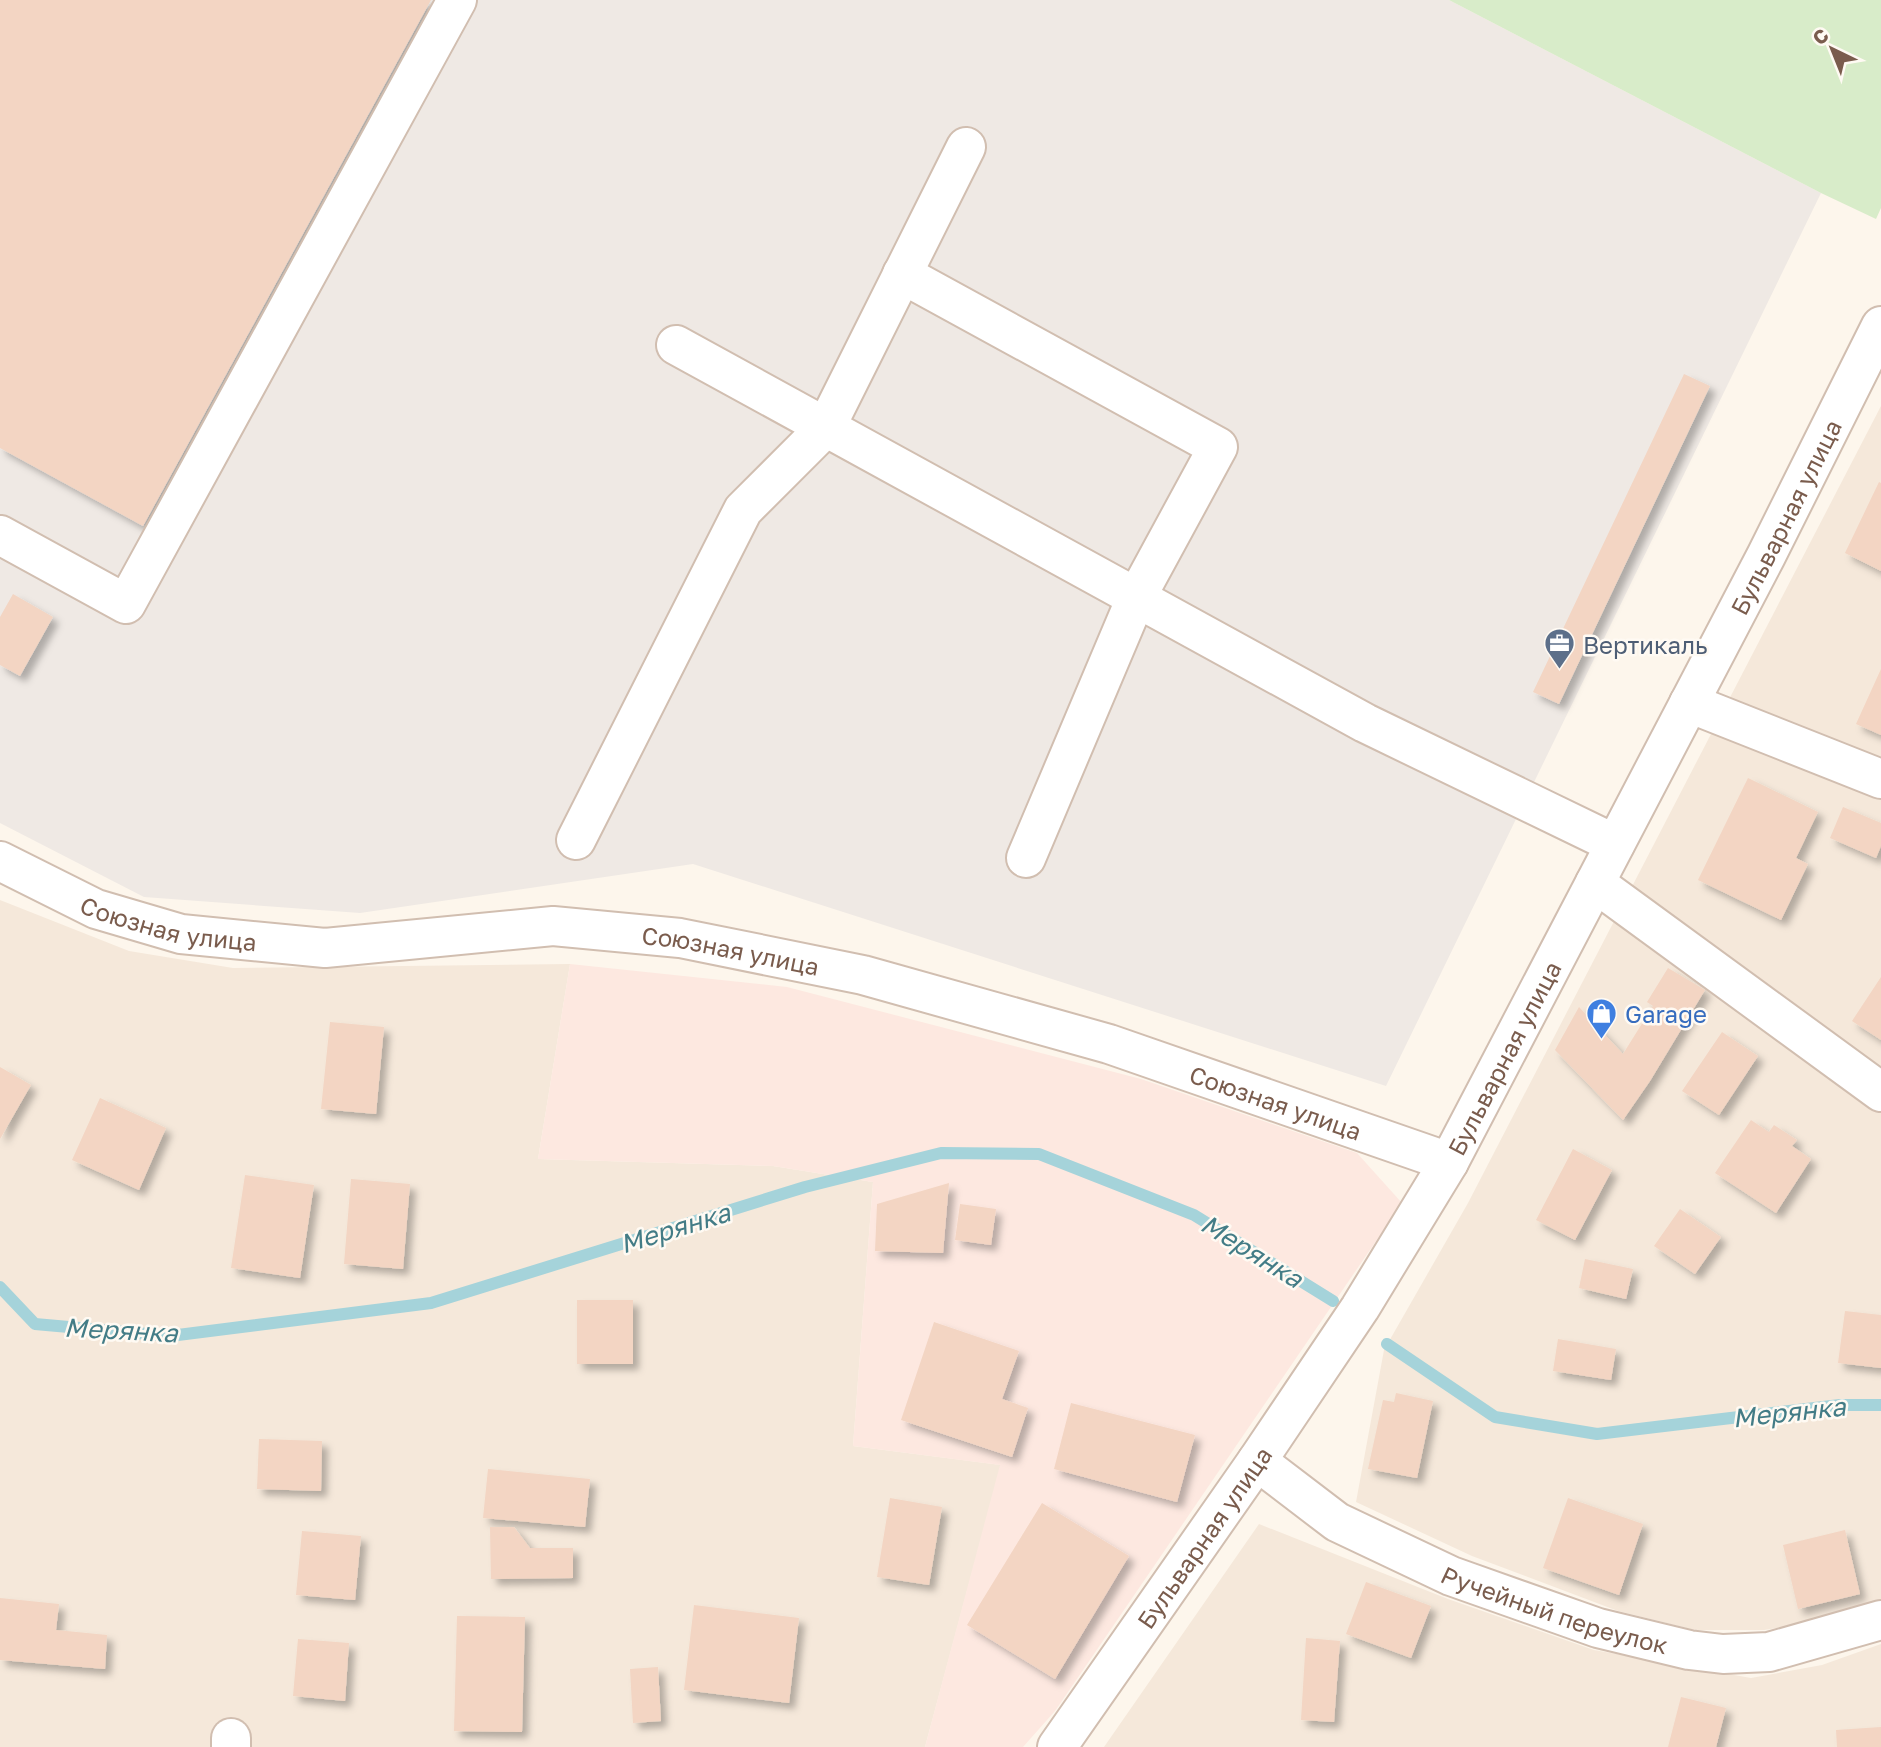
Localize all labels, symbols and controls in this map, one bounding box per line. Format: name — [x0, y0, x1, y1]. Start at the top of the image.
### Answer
north arrow — [1797, 14, 1867, 84]
text: С — [1807, 23, 1833, 49]
street label: Бульварная улица — [1724, 414, 1847, 619]
office icon: Вертикаль — [1543, 627, 1577, 671]
place label: Вертикаль — [1583, 630, 1708, 659]
street label: Союзная улица — [76, 889, 258, 956]
street label: Союзная улица — [640, 920, 822, 980]
street label: Бульварная улица — [1441, 956, 1566, 1160]
shop icon: Garage — [1585, 996, 1619, 1040]
place label: Garage — [1625, 999, 1707, 1028]
street label: Союзная улица — [1186, 1059, 1366, 1145]
water label: Мерянка — [616, 1196, 735, 1259]
water label: Мерянка — [1196, 1208, 1309, 1295]
water label: Мерянка — [64, 1312, 180, 1349]
water label: Мерянка — [1731, 1391, 1848, 1433]
street label: Бульварная улица — [1130, 1441, 1277, 1634]
street label: Ручейный переулок — [1437, 1559, 1671, 1659]

